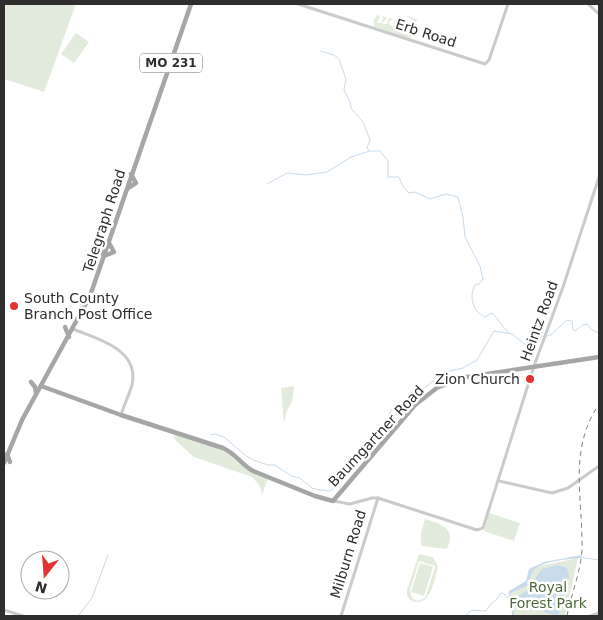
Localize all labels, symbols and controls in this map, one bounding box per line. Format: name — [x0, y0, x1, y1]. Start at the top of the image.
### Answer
street label: Erb Road — [394, 16, 458, 50]
road number: MO 231 — [140, 54, 202, 72]
street label: Telegraph Road — [79, 167, 128, 276]
street label: Heintz Road — [517, 279, 561, 363]
place label: South County Branch Post Office — [24, 290, 152, 322]
marker: South County Branch Post Office — [8, 300, 20, 312]
place label: Zion Church — [435, 371, 520, 387]
marker: Zion Church — [524, 373, 536, 385]
street label: Baumgartner Road — [325, 382, 427, 490]
street label: Milburn Road — [327, 508, 369, 600]
north arrow — [20, 550, 70, 600]
text: N — [33, 578, 49, 597]
park label: Royal Forest Park — [509, 579, 588, 611]

